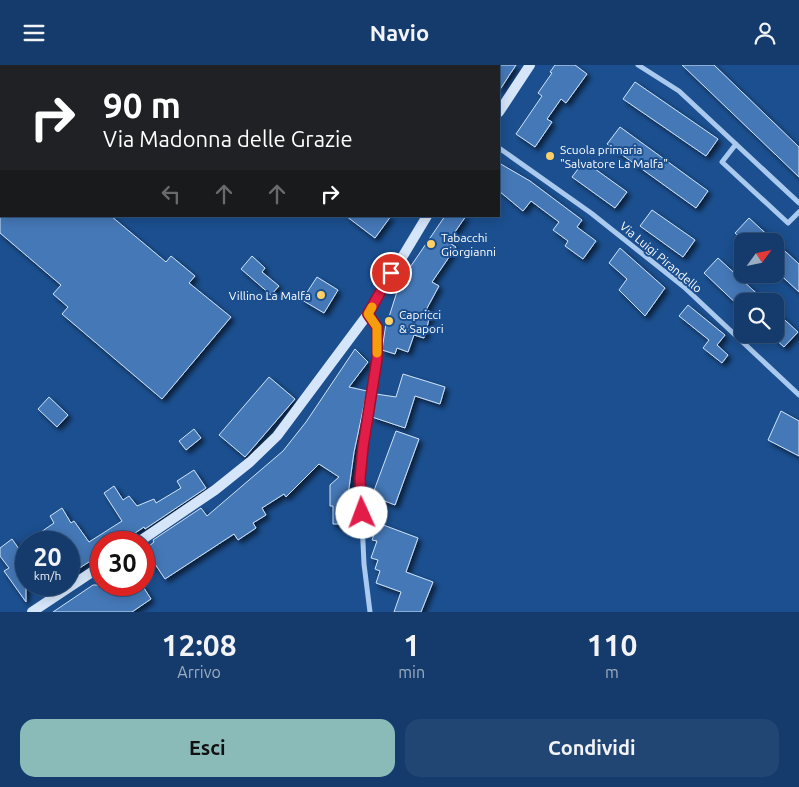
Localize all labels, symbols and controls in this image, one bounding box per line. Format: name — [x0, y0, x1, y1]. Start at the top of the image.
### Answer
icon: menu — [20, 19, 48, 47]
icon: person — [751, 19, 779, 47]
text: Navio — [370, 20, 429, 45]
icon: right — [20, 85, 85, 150]
text: 90 m — [103, 85, 181, 125]
text: Via Madonna delle Grazie — [103, 126, 353, 151]
place label: Scuola primaria "Salvatore La Malfa" — [560, 143, 668, 170]
marker: Scuola primaria "Salvatore La Malfa" — [544, 150, 556, 162]
icon: left — [157, 180, 185, 208]
icon: ahead — [210, 180, 238, 208]
icon: ahead — [263, 180, 291, 208]
icon: right — [316, 180, 344, 208]
street label: Via Luigi Pirandello — [617, 219, 705, 295]
place label: Tabacchi Giorgianni — [441, 231, 496, 258]
north arrow — [734, 233, 784, 283]
map controls — [734, 233, 784, 343]
marker: Tabacchi Giorgianni — [425, 238, 437, 250]
pin — [370, 252, 412, 294]
icon: arrive — [377, 259, 405, 287]
place label: Villino La Malfa — [229, 289, 311, 302]
marker: Villino La Malfa — [315, 289, 327, 301]
button: search — [734, 293, 784, 343]
place label: Capricci & Sapori — [399, 308, 444, 335]
marker: Capricci & Sapori — [383, 315, 395, 327]
position arrow — [335, 486, 387, 538]
speed limit sign: 30 — [90, 531, 155, 596]
text: 20 — [33, 543, 62, 571]
text: km/h — [34, 569, 61, 582]
text: 12:08 — [162, 628, 237, 662]
text: 1 — [403, 628, 420, 662]
text: 110 — [587, 628, 637, 662]
text: Arrivo — [177, 663, 221, 681]
text: min — [398, 663, 425, 681]
text: m — [605, 663, 619, 681]
button: Esci — [20, 719, 395, 777]
button: Condividi — [405, 719, 779, 777]

